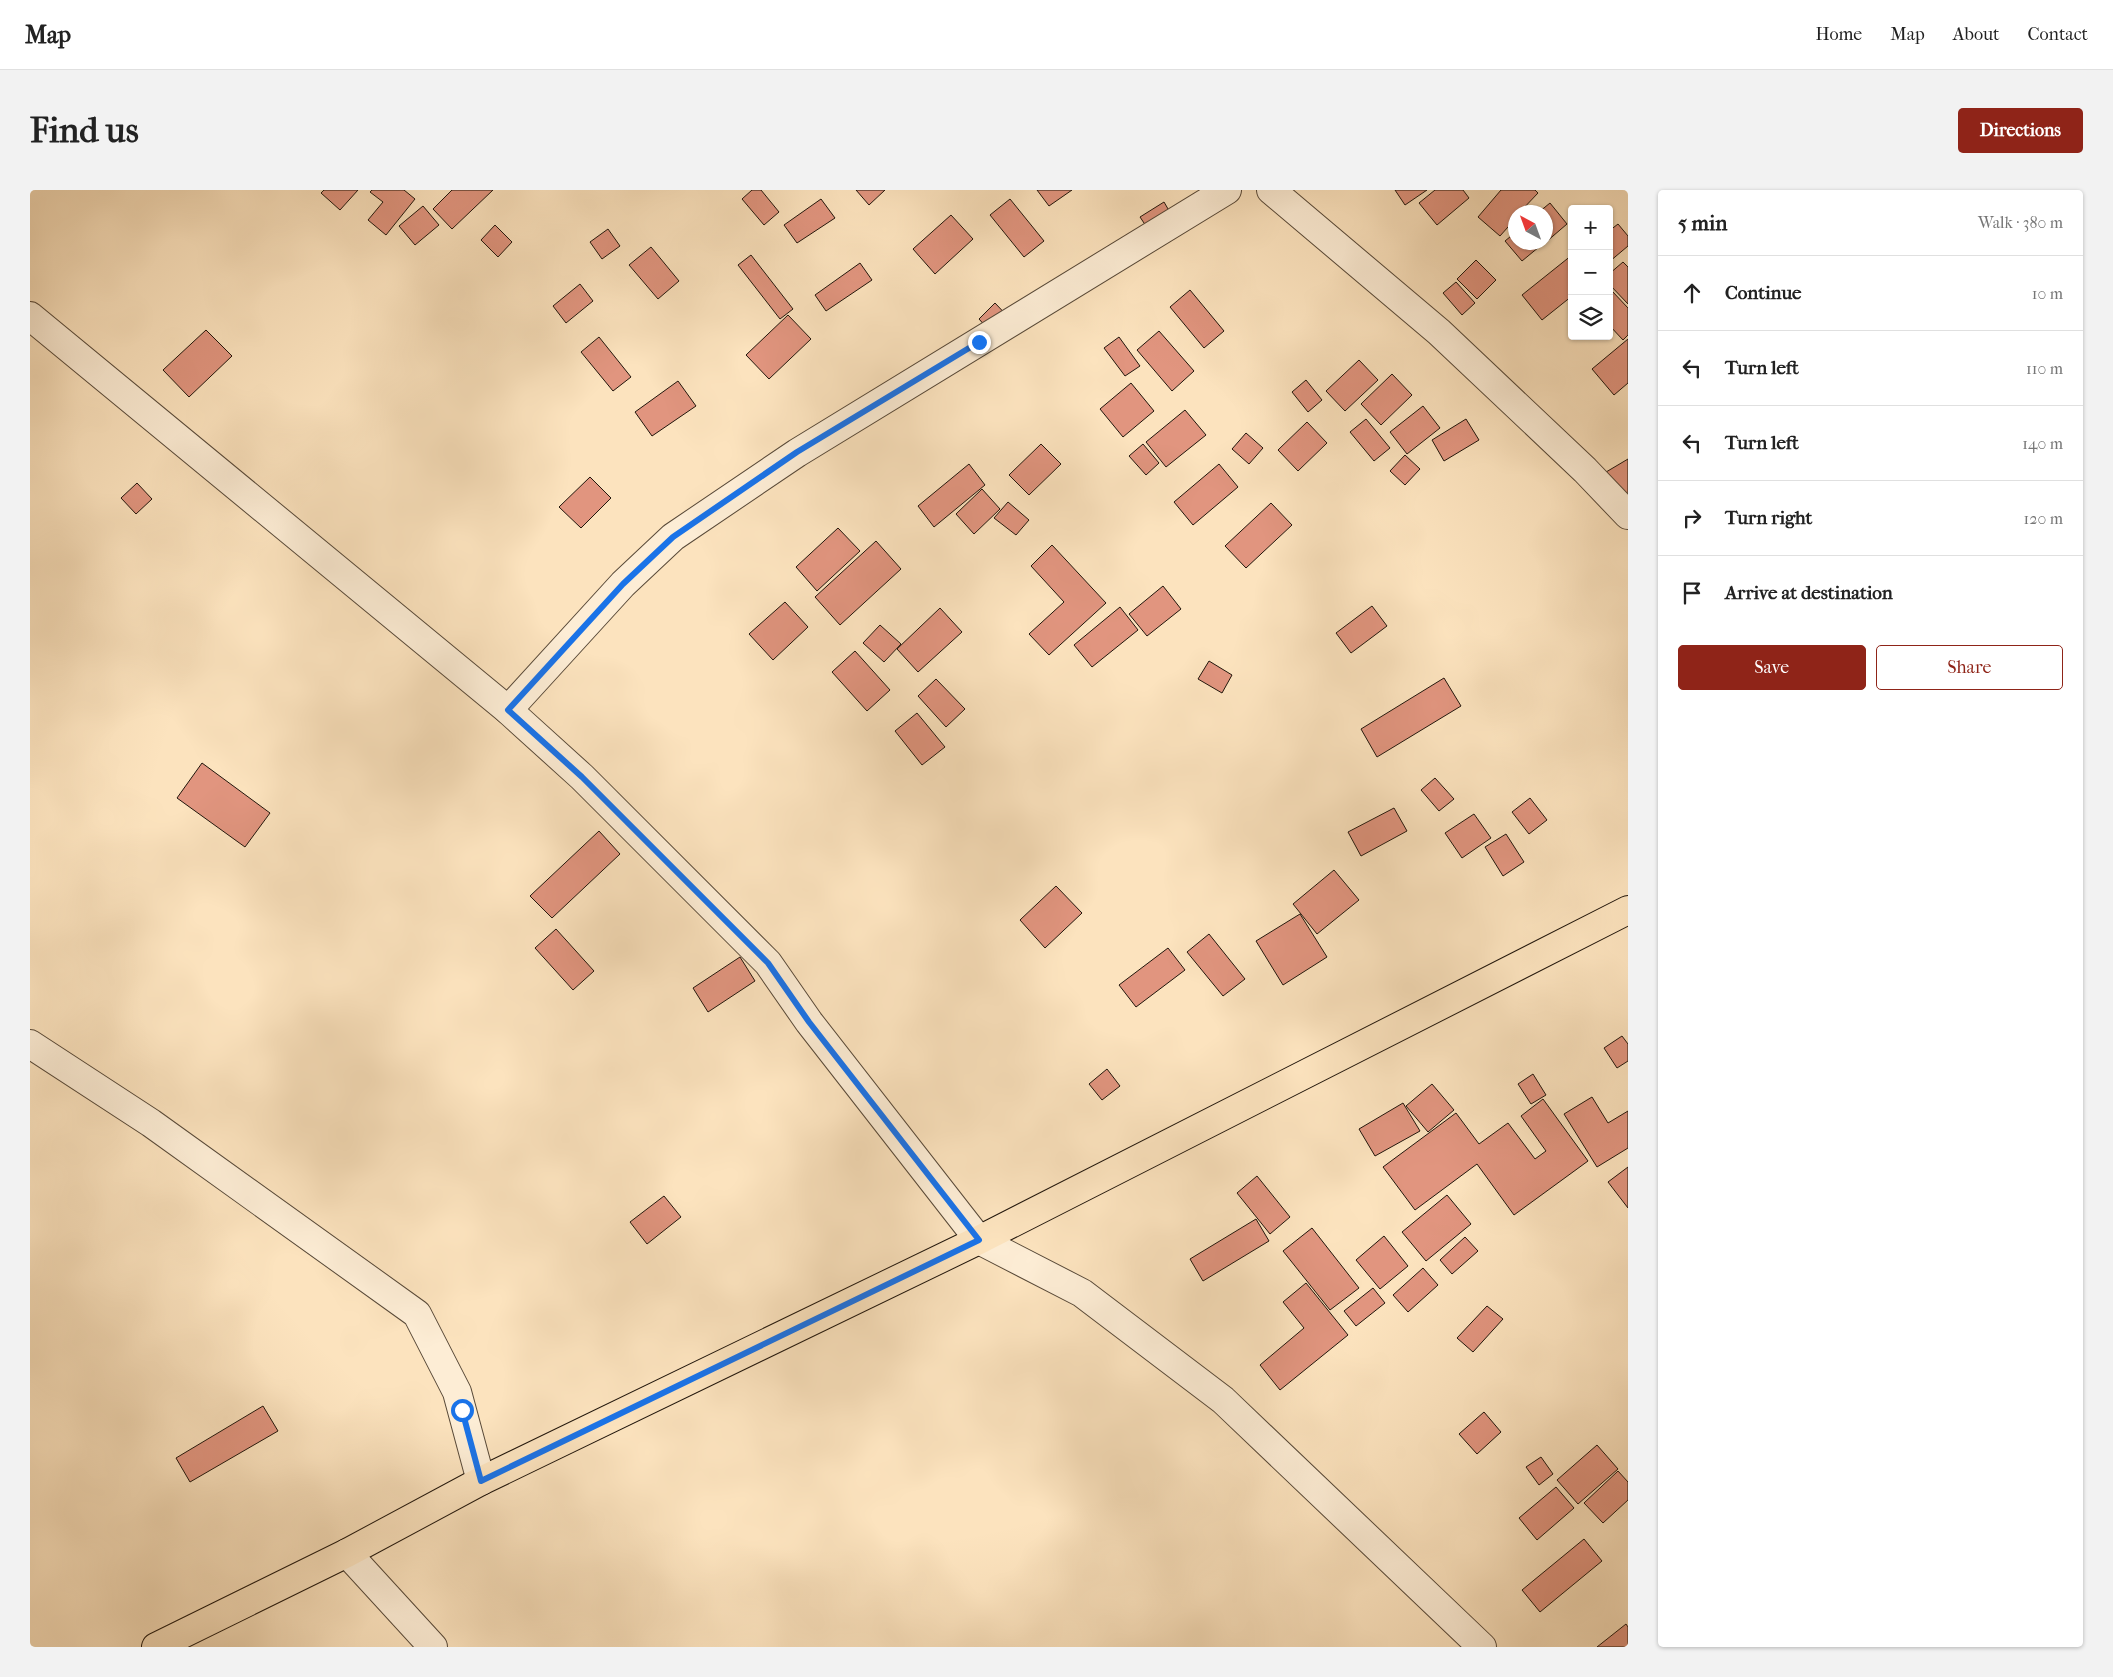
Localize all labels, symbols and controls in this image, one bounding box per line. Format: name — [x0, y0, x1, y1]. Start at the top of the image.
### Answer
text: Map — [25, 21, 71, 49]
text: Home — [1815, 24, 1862, 45]
text: Map — [1890, 24, 1925, 45]
text: About — [1953, 24, 1999, 45]
text: Contact — [2027, 24, 2088, 45]
button: Directions — [1958, 108, 2083, 153]
text: Find us — [30, 110, 139, 151]
north arrow — [1508, 205, 1553, 250]
map controls — [1568, 205, 1613, 340]
button: + — [1568, 205, 1613, 250]
text: 5 min — [1678, 211, 1727, 235]
text: Walk · 380 m — [1978, 213, 2063, 232]
button: − — [1568, 250, 1613, 295]
icon: ahead — [1678, 279, 1706, 307]
text: Continue — [1725, 282, 1801, 304]
text: 10 m — [2032, 284, 2063, 303]
button: layers — [1568, 295, 1613, 340]
route end — [968, 331, 991, 354]
icon: left — [1678, 354, 1706, 382]
text: Turn left — [1725, 357, 1799, 379]
text: 110 m — [2026, 359, 2063, 378]
icon: left — [1678, 429, 1706, 457]
text: Turn left — [1725, 432, 1799, 454]
text: 140 m — [2022, 434, 2063, 453]
icon: right — [1678, 504, 1706, 532]
text: Turn right — [1725, 507, 1812, 529]
text: 120 m — [2024, 509, 2063, 528]
icon: arrive — [1678, 579, 1706, 607]
text: Arrive at destination — [1725, 582, 1893, 604]
button: Save — [1678, 645, 1866, 690]
button: Share — [1876, 645, 2063, 690]
route start — [451, 1399, 474, 1422]

